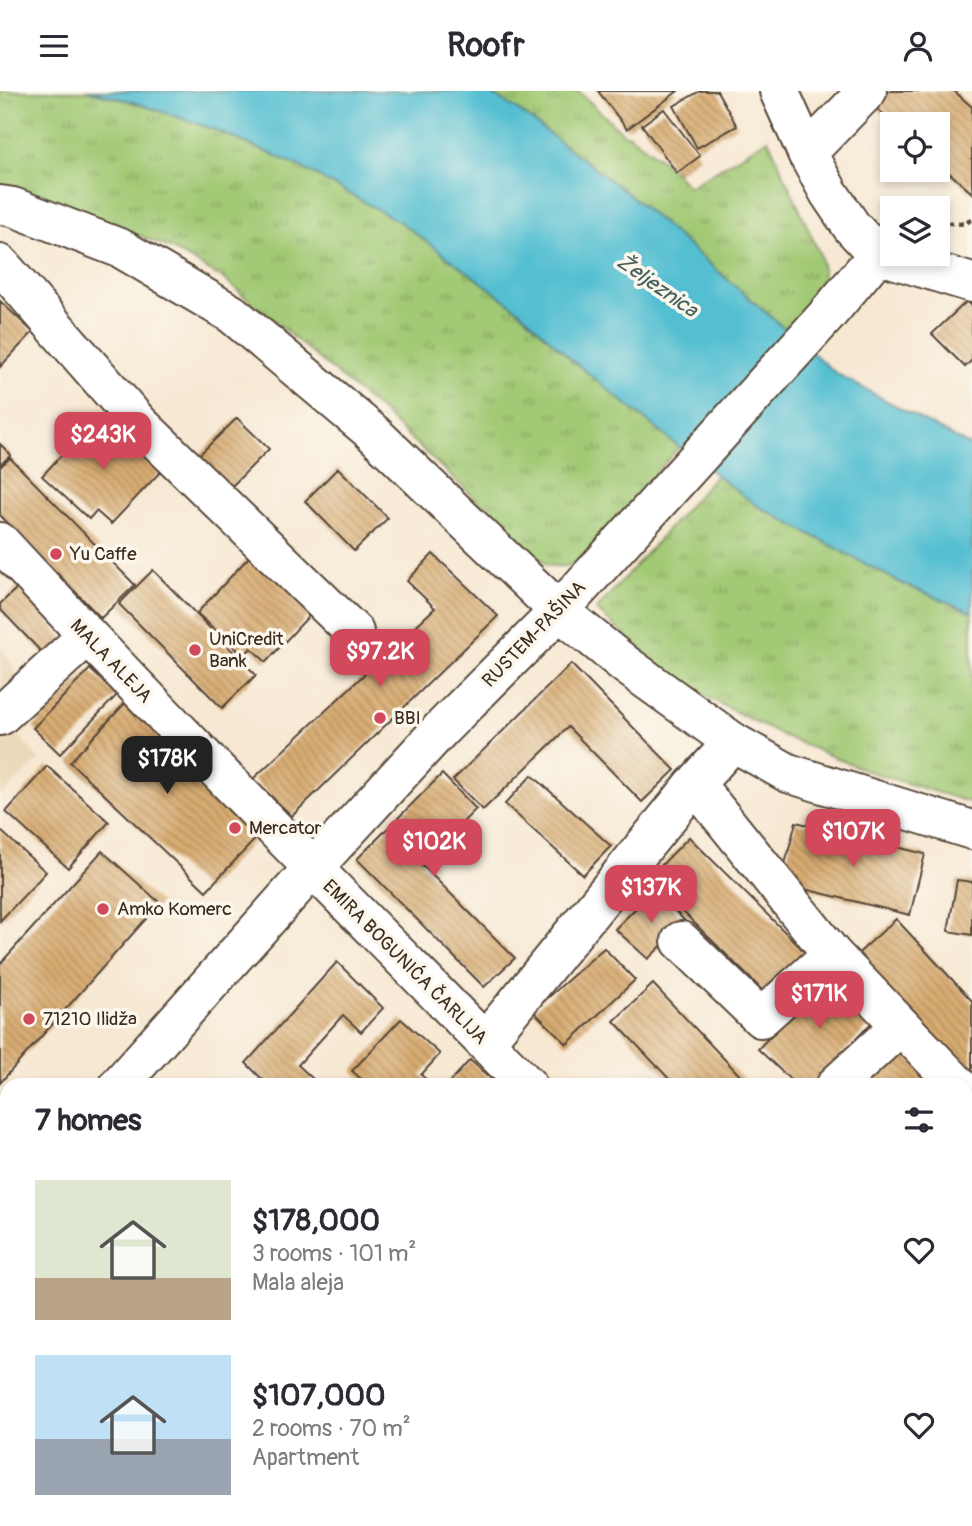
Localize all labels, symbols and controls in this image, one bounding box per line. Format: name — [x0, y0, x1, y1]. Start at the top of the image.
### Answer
text: Roofr — [447, 26, 525, 66]
icon: menu — [35, 27, 73, 65]
icon: person — [899, 27, 937, 65]
map controls — [880, 112, 950, 266]
button: locate — [880, 112, 950, 182]
button: layers — [880, 196, 950, 266]
water label: Željeznica — [611, 248, 704, 324]
pin: $243K — [54, 413, 152, 472]
text: $243K — [70, 420, 136, 449]
place label: Yu Caffe — [69, 542, 137, 566]
marker: Yu Caffe — [48, 546, 64, 562]
street label: RUSTEM-PAŠINA — [477, 576, 591, 692]
street label: MALA ALEJA — [65, 614, 157, 708]
place label: UniCredit Bank — [209, 627, 284, 673]
pin: $97.2K — [323, 629, 437, 689]
text: $97.2K — [346, 637, 414, 666]
marker: UniCredit Bank — [187, 642, 203, 658]
place label: BBI — [394, 706, 421, 730]
marker: BBI — [372, 710, 388, 726]
pin: $178K — [118, 737, 216, 796]
text: $178K — [137, 744, 197, 773]
pin: $107K — [804, 809, 902, 869]
place label: Mercator — [249, 816, 322, 840]
text: $107K — [821, 817, 885, 846]
pin: $102K — [385, 819, 483, 879]
marker: Mercator — [227, 820, 243, 836]
text: $102K — [402, 827, 466, 856]
pin: $137K — [602, 865, 700, 925]
text: $137K — [621, 873, 681, 902]
street label: EMIRA BOGUNIĆA ČARLIJA — [317, 874, 493, 1050]
place label: Amko Komerc — [117, 897, 232, 921]
marker: Amko Komerc — [95, 901, 111, 917]
pin: $171K — [770, 971, 868, 1031]
text: $171K — [791, 979, 847, 1008]
place label: 71210 Ilidža — [43, 1007, 137, 1031]
marker: 71210 Ilidža — [21, 1011, 37, 1027]
icon: filters — [900, 1101, 938, 1139]
text: 7 homes — [35, 1102, 142, 1139]
text: $178,000 — [252, 1202, 380, 1239]
icon: home — [91, 1208, 175, 1292]
icon: heart — [900, 1231, 938, 1269]
text: 3 rooms · 101 m² — [252, 1239, 416, 1268]
text: Mala aleja — [252, 1268, 344, 1297]
text: $107,000 — [252, 1377, 385, 1414]
icon: home — [91, 1383, 175, 1467]
icon: heart — [900, 1406, 938, 1444]
text: 2 rooms · 70 m² — [252, 1414, 411, 1443]
text: Apartment — [252, 1443, 359, 1472]

